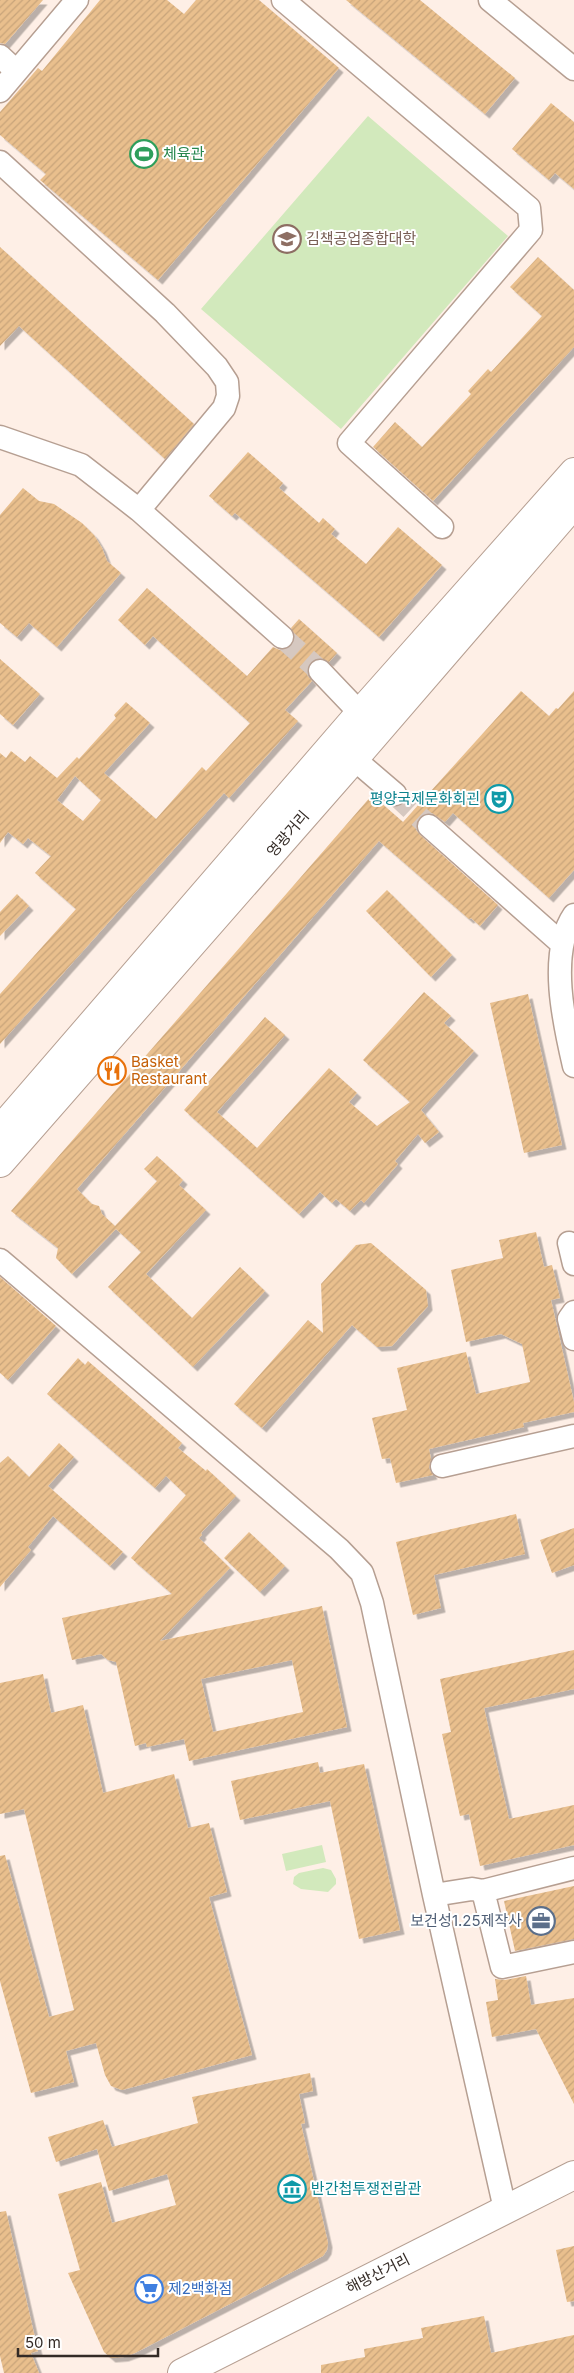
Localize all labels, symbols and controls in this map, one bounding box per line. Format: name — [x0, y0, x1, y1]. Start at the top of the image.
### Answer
sports icon: 체육관 — [129, 139, 159, 169]
place label: 체육관 — [163, 144, 205, 163]
school or university icon: 김책공업종합대학 — [272, 224, 302, 254]
place label: 김책공업종합대학 — [306, 229, 417, 248]
theatre icon: 평양국제문화회괸 — [484, 784, 514, 814]
place label: 평양국제문화회괸 — [370, 789, 480, 808]
street label: 영광거리 — [262, 807, 313, 861]
place label: Basket Restaurant — [131, 1052, 207, 1088]
restaurant icon: Basket Restaurant — [97, 1056, 127, 1086]
office icon: 보건성1.25제작사 — [526, 1906, 556, 1936]
place label: 보건성1.25제작사 — [411, 1911, 522, 1930]
museum icon: 반간첩투쟁전람관 — [277, 2174, 307, 2204]
place label: 반간첩투쟁전람관 — [311, 2179, 422, 2198]
street label: 해방산거리 — [343, 2249, 413, 2298]
supermarket icon: 제2백화점 — [134, 2274, 164, 2304]
place label: 제2백화점 — [168, 2279, 232, 2298]
scale bar — [18, 2326, 158, 2358]
text: 50 m — [25, 2333, 61, 2352]

